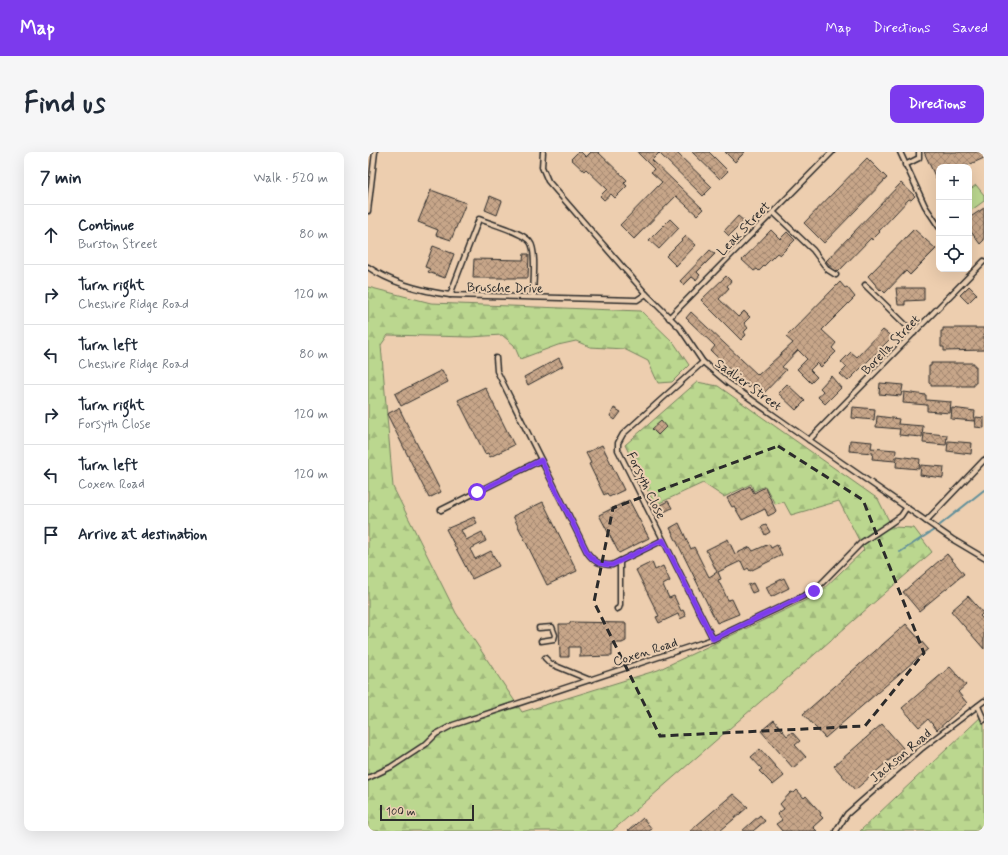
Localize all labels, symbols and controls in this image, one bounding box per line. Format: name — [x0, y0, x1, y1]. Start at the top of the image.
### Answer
text: Map — [20, 16, 55, 41]
text: Map — [825, 19, 851, 37]
text: Directions — [873, 19, 931, 37]
text: Saved — [953, 19, 988, 37]
button: Directions — [890, 85, 984, 123]
text: Find us — [24, 86, 105, 123]
map controls — [936, 164, 972, 272]
button: + — [936, 164, 972, 200]
text: 7 min — [40, 167, 82, 189]
text: Walk · 520 m — [254, 170, 328, 187]
street label: Leak Street — [714, 198, 774, 260]
button: − — [936, 200, 972, 236]
text: Continue — [78, 216, 134, 236]
icon: ahead — [40, 224, 62, 246]
text: 80 m — [299, 226, 328, 243]
text: Burston Street — [78, 236, 157, 253]
button: locate — [936, 236, 972, 272]
text: Turn right — [78, 276, 145, 296]
street label: Brusche Drive — [467, 279, 543, 298]
icon: right — [40, 284, 62, 306]
text: 120 m — [294, 286, 328, 303]
text: Cheshire Ridge Road — [78, 296, 189, 313]
street label: Borella Street — [858, 311, 924, 379]
text: Turn left — [78, 336, 138, 356]
icon: left — [40, 344, 62, 366]
text: 80 m — [299, 346, 328, 363]
street label: Sadlier Street — [711, 355, 785, 415]
text: Cheshire Ridge Road — [78, 356, 189, 373]
text: Turn right — [78, 396, 145, 416]
icon: right — [40, 404, 62, 426]
text: 120 m — [294, 406, 328, 423]
text: Forsyth Close — [78, 416, 151, 433]
street label: Forsyth Close — [622, 449, 669, 522]
text: Turn left — [78, 456, 138, 476]
icon: left — [40, 464, 62, 486]
text: 120 m — [294, 466, 328, 483]
text: Coxen Road — [78, 476, 145, 493]
route start — [468, 483, 486, 501]
icon: arrive — [40, 524, 62, 546]
text: Arrive at destination — [78, 525, 207, 545]
route end — [805, 582, 823, 600]
street label: Coxen Road — [611, 634, 680, 671]
street label: Jackson Road — [867, 725, 935, 787]
scale bar — [380, 803, 474, 822]
text: 100 m — [386, 805, 416, 819]

